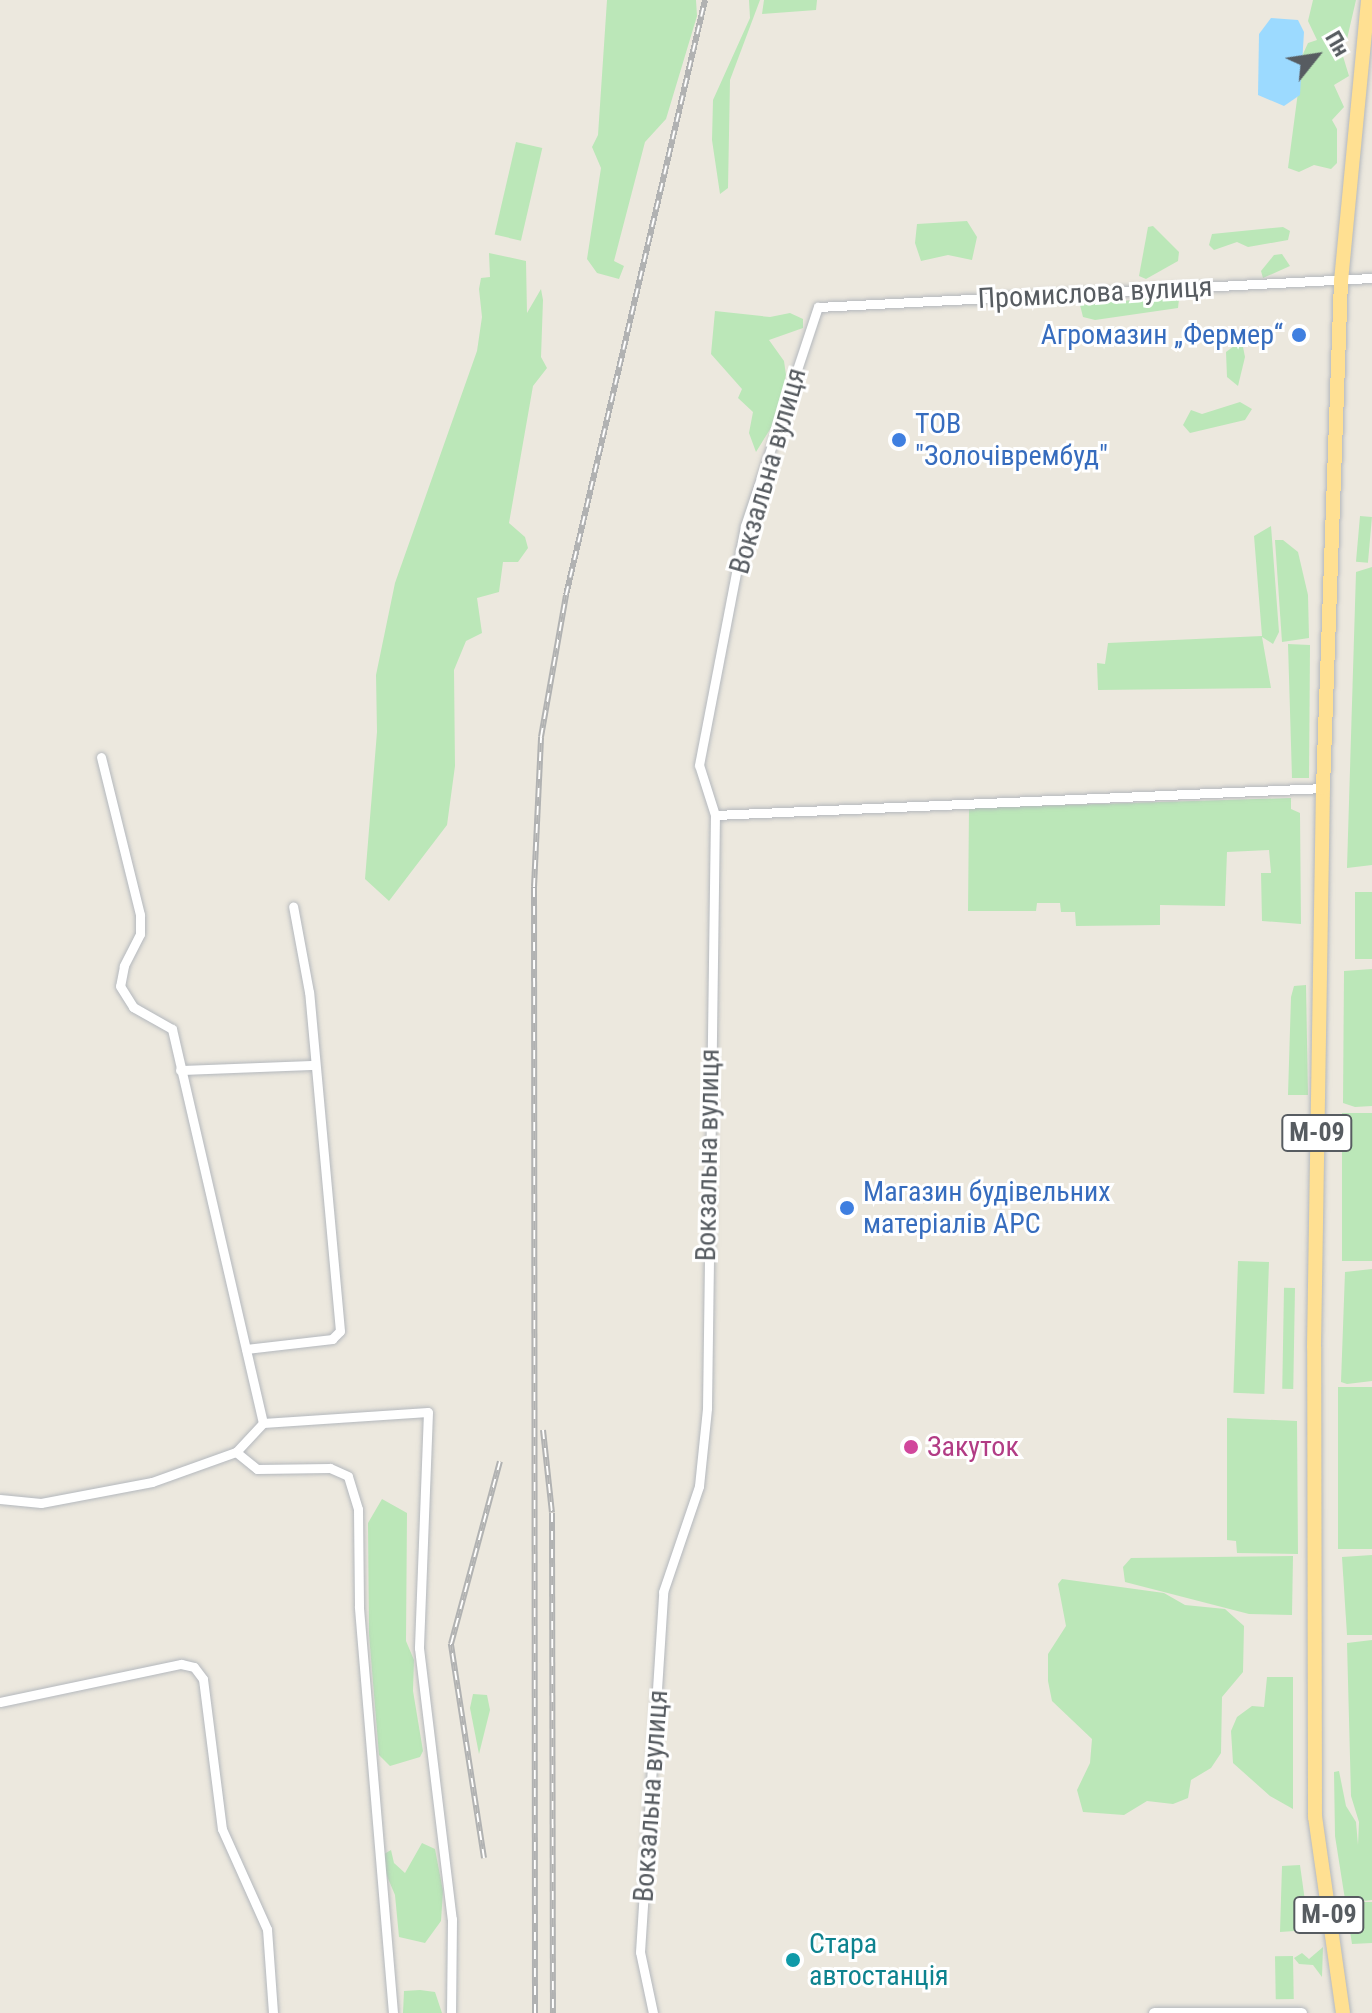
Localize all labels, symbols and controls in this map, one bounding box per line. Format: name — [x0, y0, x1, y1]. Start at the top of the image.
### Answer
north arrow — [1276, 16, 1356, 96]
text: Пн — [1320, 27, 1354, 61]
street label: Промислова вулиця — [977, 270, 1213, 316]
place label: Агромазин „Фермер“ — [1041, 318, 1283, 352]
marker: Агромазин „Фермер“ — [1290, 326, 1308, 344]
street label: Вокзальна вулиця — [723, 364, 813, 578]
place label: ТОВ "Золочіврембуд" — [915, 407, 1108, 473]
marker: ТОВ "Золочіврембуд" — [890, 431, 908, 449]
street label: Вокзальна вулиця — [689, 1049, 727, 1261]
road number: М-09 — [1281, 1111, 1353, 1155]
place label: Магазин будівельних матеріалів APC — [863, 1175, 1110, 1241]
marker: Магазин будівельних матеріалів APC — [838, 1199, 856, 1217]
place label: Закуток — [927, 1430, 1019, 1464]
marker: Закуток — [902, 1438, 920, 1456]
street label: Вокзальна вулиця — [627, 1689, 675, 1903]
road number: М-09 — [1293, 1893, 1365, 1937]
place label: Стара автостанція — [809, 1927, 949, 1993]
marker: Стара автостанція — [784, 1951, 802, 1969]

